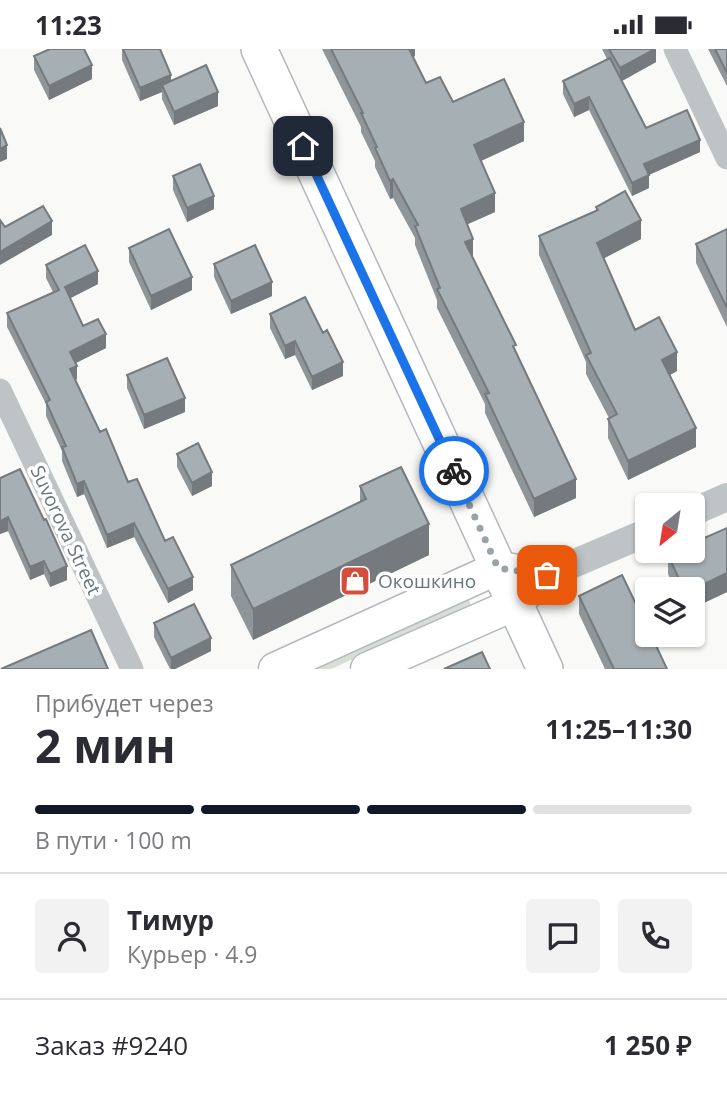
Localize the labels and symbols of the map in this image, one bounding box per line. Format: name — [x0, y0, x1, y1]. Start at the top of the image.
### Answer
pin — [273, 116, 333, 176]
courier — [419, 436, 489, 506]
street label: Suvorova Street — [25, 461, 108, 599]
north arrow — [635, 493, 705, 563]
pin — [517, 545, 577, 605]
shop icon: Окошкино — [338, 564, 372, 598]
place label: Окошкино — [378, 568, 476, 594]

